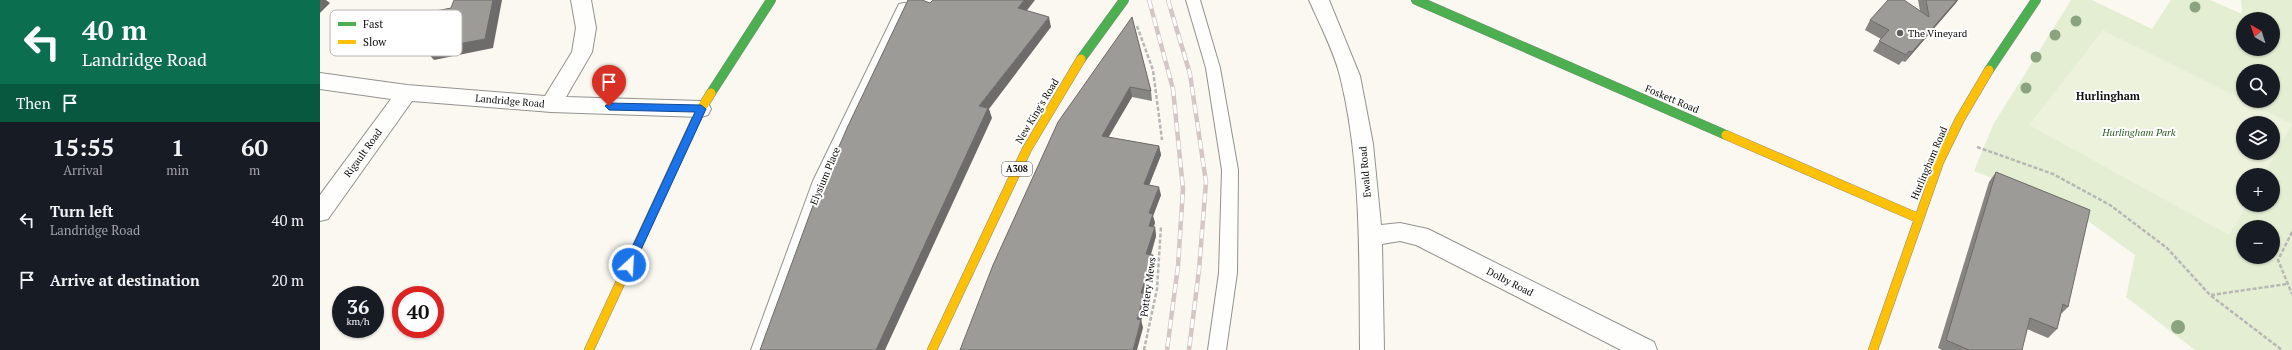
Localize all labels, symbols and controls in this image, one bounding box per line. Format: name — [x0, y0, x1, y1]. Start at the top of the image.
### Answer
legend — [330, 10, 462, 56]
text: 40 m — [82, 11, 147, 48]
north arrow — [2236, 12, 2280, 56]
map controls — [2236, 12, 2280, 264]
icon: left — [16, 16, 68, 68]
text: Fast — [363, 17, 383, 31]
place label: The Vineyard — [1908, 27, 1968, 40]
marker: The Vineyard — [1895, 28, 1905, 38]
text: Slow — [363, 35, 387, 49]
text: Landridge Road — [82, 47, 207, 71]
button: search — [2236, 64, 2280, 108]
pin — [592, 65, 626, 106]
icon: arrive — [598, 71, 620, 93]
street label: New King's Road — [1012, 76, 1062, 146]
street label: Foskett Road — [1643, 82, 1701, 116]
district label: Hurlingham — [2076, 89, 2141, 103]
street label: Landridge Road — [475, 91, 546, 111]
icon: arrive — [59, 92, 81, 114]
text: Then — [16, 93, 51, 113]
button: layers — [2236, 116, 2280, 160]
street label: Hurlingham Road — [1908, 124, 1950, 202]
street label: Rigault Road — [341, 126, 385, 180]
park label: Hurlingham Park — [2101, 126, 2176, 139]
text: 15:55 — [52, 131, 114, 163]
text: 1 — [171, 131, 184, 163]
text: 60 — [241, 131, 268, 163]
street label: Elysium Place — [807, 145, 843, 207]
street label: Ewald Road — [1356, 145, 1374, 198]
text: Arrival — [63, 161, 103, 179]
text: min — [166, 161, 189, 179]
text: m — [249, 161, 260, 179]
road number: A308 — [1002, 162, 1032, 176]
button: + — [2236, 168, 2280, 212]
text: Turn left — [50, 201, 114, 221]
icon: left — [16, 209, 38, 231]
text: 40 m — [271, 210, 304, 230]
button: − — [2236, 220, 2280, 264]
text: Landridge Road — [50, 221, 140, 239]
position arrow — [608, 244, 650, 286]
street label: Pottery Mews — [1137, 256, 1159, 318]
street label: Dolby Road — [1484, 265, 1536, 299]
icon: arrive — [16, 269, 38, 291]
text: Arrive at destination — [50, 270, 200, 290]
text: 20 m — [271, 270, 304, 290]
speed limit sign: 40 — [392, 286, 444, 338]
text: 36 — [347, 293, 369, 320]
text: km/h — [346, 315, 370, 328]

